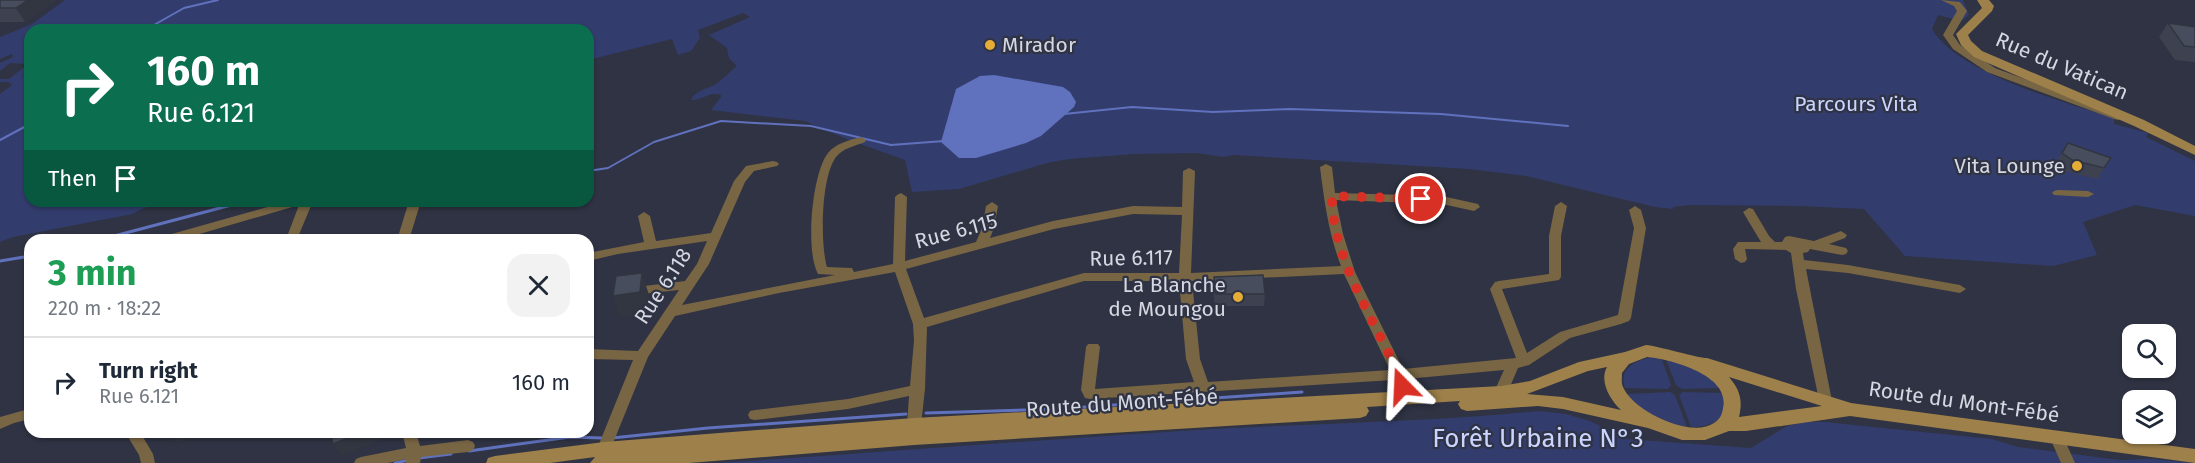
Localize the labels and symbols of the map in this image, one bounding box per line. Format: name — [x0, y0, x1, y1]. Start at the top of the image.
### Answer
street label: Rue du Vatican — [1992, 26, 2132, 106]
place label: Mirador — [1002, 32, 1076, 58]
marker: Mirador — [983, 38, 997, 52]
park label: Parcours Vita — [1794, 91, 1918, 117]
place label: Vita Lounge — [1954, 153, 2065, 179]
marker: Vita Lounge — [2070, 159, 2084, 173]
pin — [1395, 173, 1446, 224]
street label: Rue 6.115 — [912, 208, 1000, 254]
street label: Rue 6.118 — [629, 243, 697, 329]
street label: Rue 6.117 — [1089, 244, 1173, 272]
place label: La Blanche de Moungou — [1108, 272, 1226, 322]
marker: La Blanche de Moungou — [1231, 290, 1245, 304]
position arrow — [1370, 354, 1434, 418]
street label: Route du Mont-Fébé — [1867, 376, 2061, 428]
street label: Route du Mont-Fébé — [1025, 383, 1219, 423]
park label: Forêt Urbaine N°3 — [1432, 423, 1644, 454]

